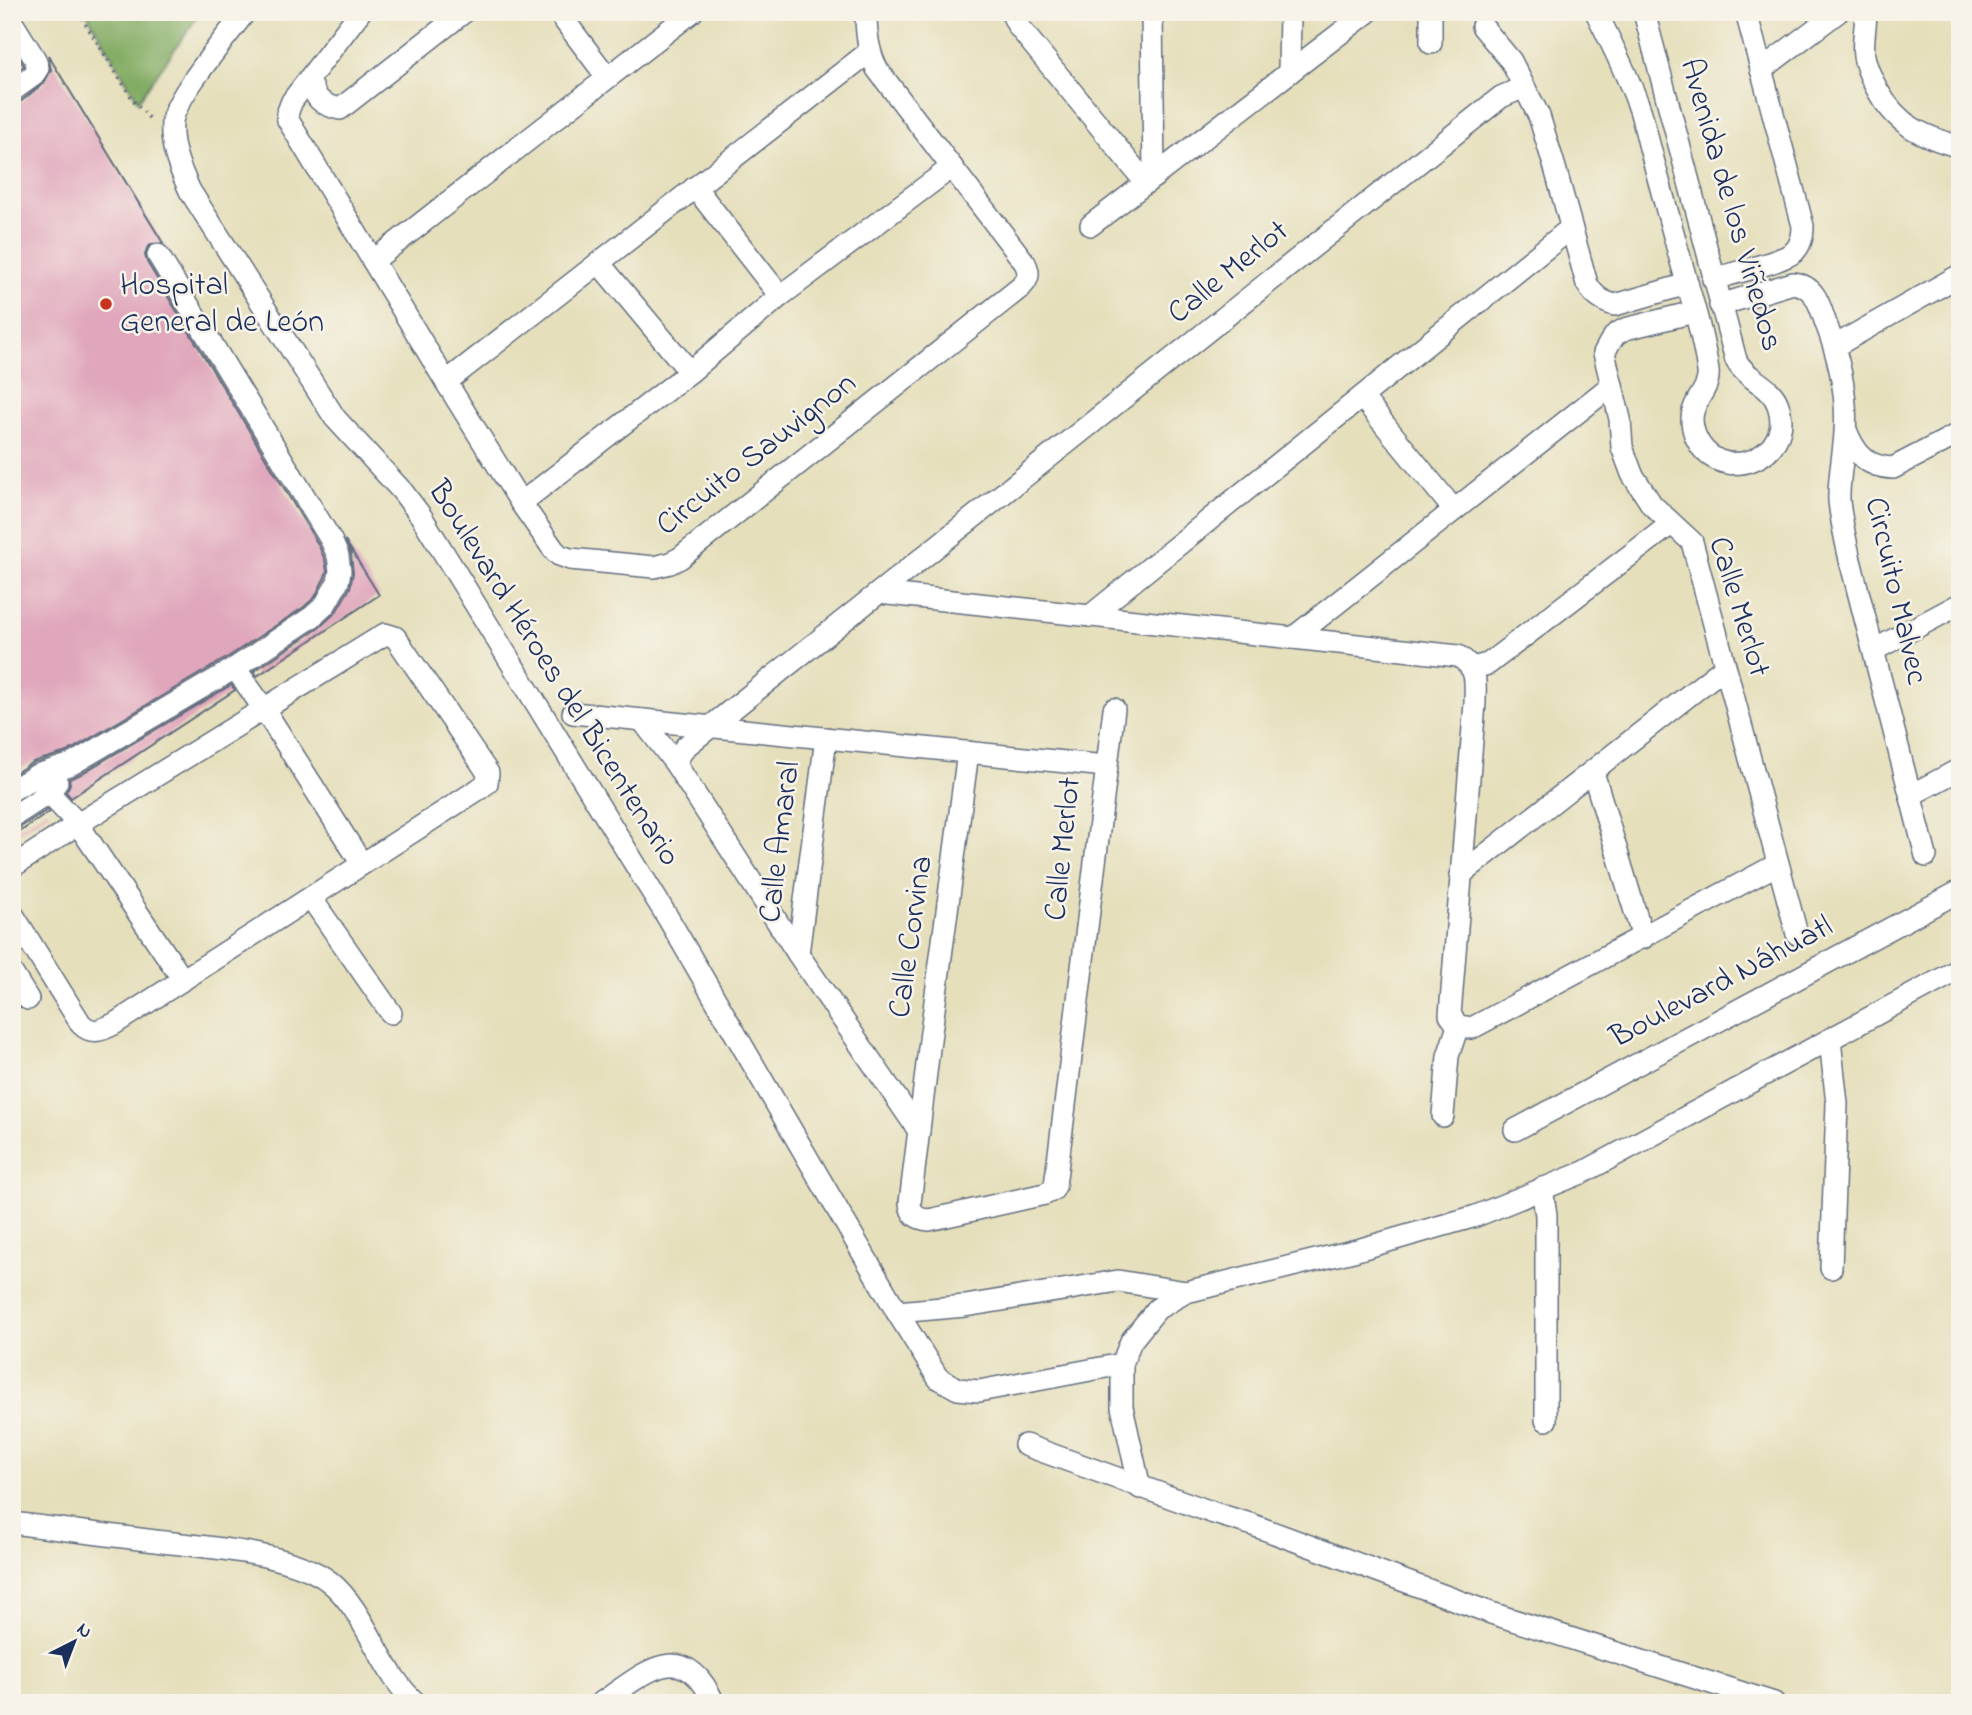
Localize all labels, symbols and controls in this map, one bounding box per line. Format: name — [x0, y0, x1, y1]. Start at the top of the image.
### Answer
street label: Avenida de los Viñedos — [1666, 53, 1794, 357]
street label: Calle Merlot — [1158, 209, 1300, 337]
place label: Hospital General de León — [120, 263, 324, 347]
marker: Hospital General de León — [98, 296, 114, 312]
street label: Circuito Sauvignon — [647, 362, 867, 548]
street label: Boulevard Héroes del Bicentenario — [414, 471, 692, 876]
street label: Circuito Malvec — [1851, 493, 1940, 690]
street label: Calle Merlot — [1694, 531, 1782, 683]
street label: Calle Amaral — [748, 759, 814, 925]
street label: Calle Merlot — [1033, 775, 1095, 923]
street label: Calle Corvina — [877, 853, 947, 1021]
street label: Boulevard Náhuatl — [1601, 904, 1842, 1062]
north arrow — [38, 1606, 108, 1676]
text: N — [70, 1617, 98, 1646]

